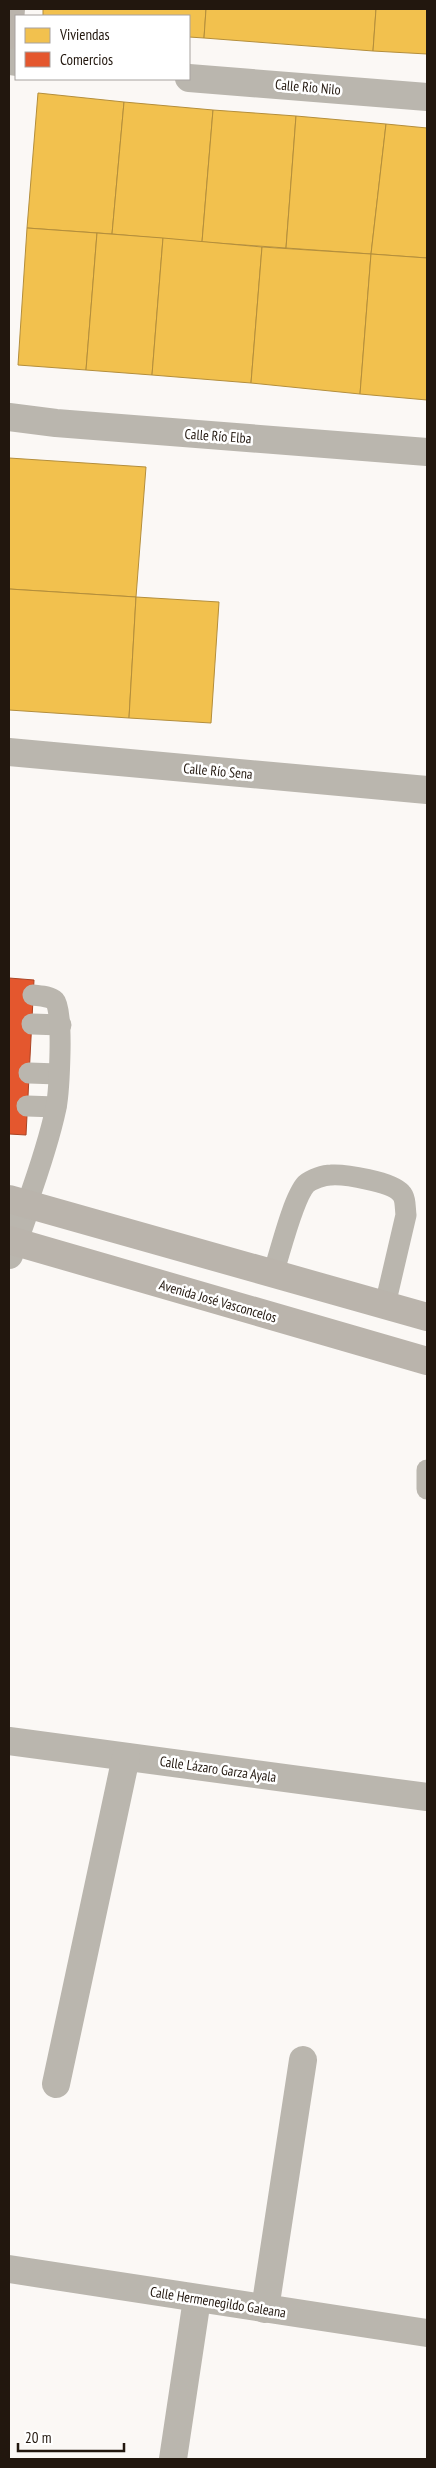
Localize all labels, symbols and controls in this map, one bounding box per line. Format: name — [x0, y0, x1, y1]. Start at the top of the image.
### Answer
legend — [15, 15, 190, 80]
text: Viviendas — [59, 25, 110, 44]
text: Comercios — [60, 50, 113, 69]
street label: Calle Rio Nilo — [274, 75, 342, 99]
street label: Calle Río Elba — [184, 425, 252, 447]
street label: Calle Río Sena — [183, 759, 253, 783]
street label: Avenida José Vasconcelos — [157, 1276, 279, 1326]
street label: Calle Lázaro Garza Ayala — [159, 1752, 277, 1786]
street label: Calle Hermenegildo Galeana — [149, 2282, 287, 2322]
scale bar — [18, 2420, 124, 2452]
text: 20 m — [25, 2428, 51, 2447]

